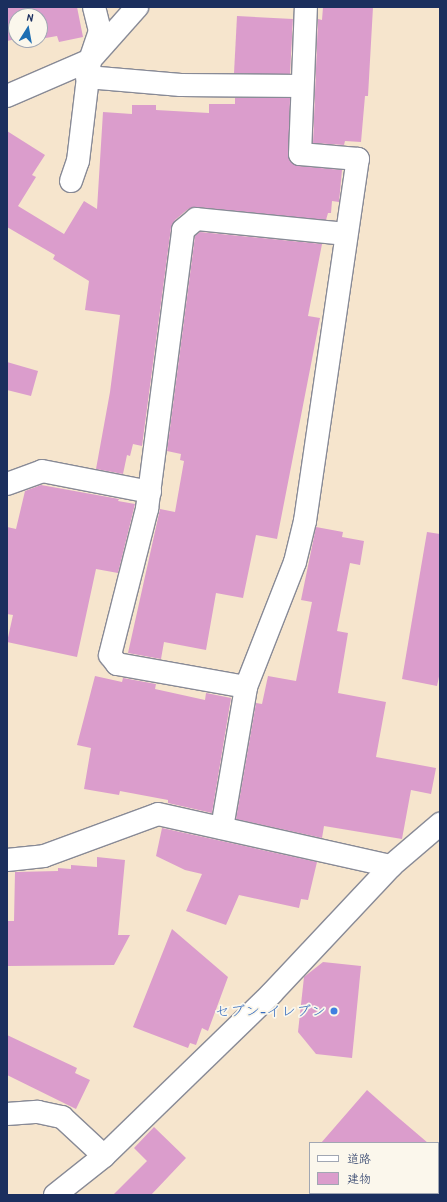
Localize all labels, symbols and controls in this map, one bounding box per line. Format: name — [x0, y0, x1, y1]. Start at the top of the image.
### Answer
north arrow — [8, 8, 48, 48]
text: N — [26, 10, 34, 25]
place label: セブン-イレブン — [215, 1002, 326, 1020]
marker: セブン-イレブン — [329, 1006, 339, 1016]
legend — [309, 1142, 439, 1194]
text: 道路 — [347, 1150, 371, 1167]
text: 建物 — [347, 1170, 371, 1187]

